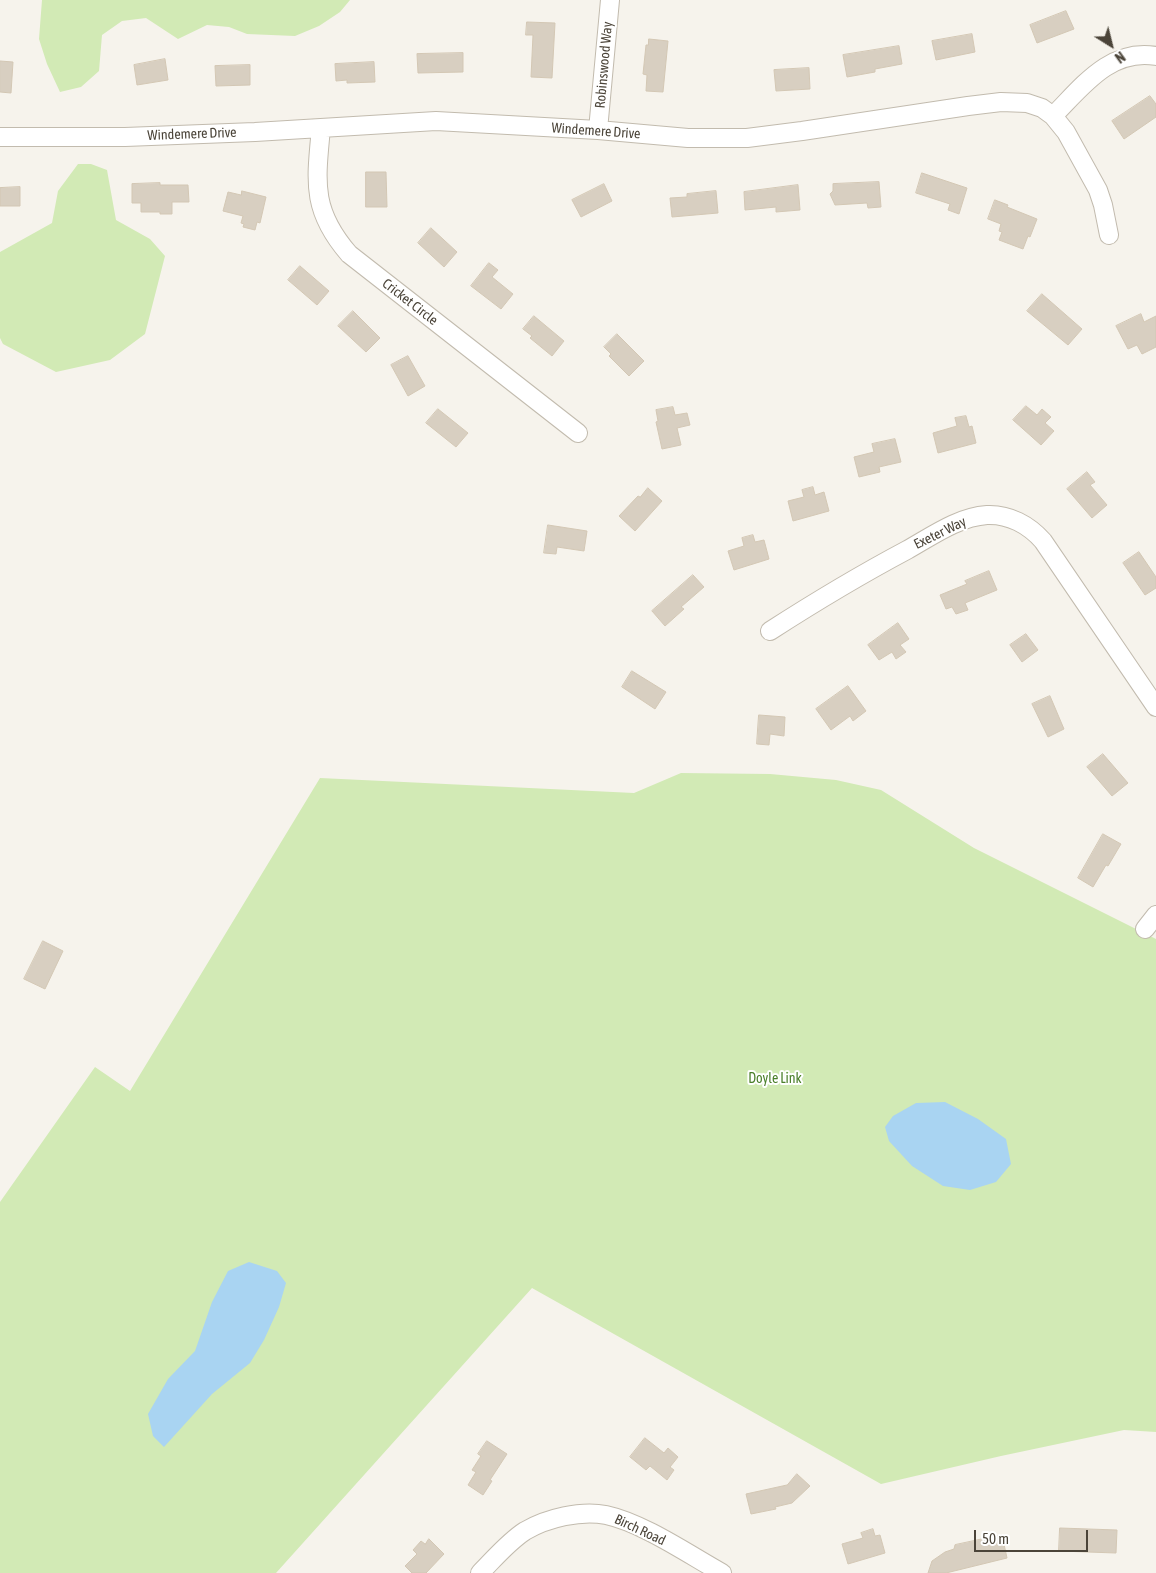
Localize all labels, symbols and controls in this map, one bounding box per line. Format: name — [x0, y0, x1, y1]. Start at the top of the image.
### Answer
north arrow — [1086, 20, 1136, 70]
street label: Robinswood Way — [592, 21, 616, 109]
text: N — [1112, 48, 1128, 66]
street label: Windemere Drive — [551, 120, 641, 142]
street label: Windemere Drive — [147, 124, 237, 144]
street label: Cricket Circle — [379, 275, 441, 329]
street label: Exeter Way — [911, 513, 969, 553]
park label: Doyle Link — [748, 1071, 802, 1087]
street label: Birch Road — [612, 1511, 668, 1549]
scale bar — [976, 1520, 1090, 1552]
text: 50 m — [982, 1530, 1009, 1547]

